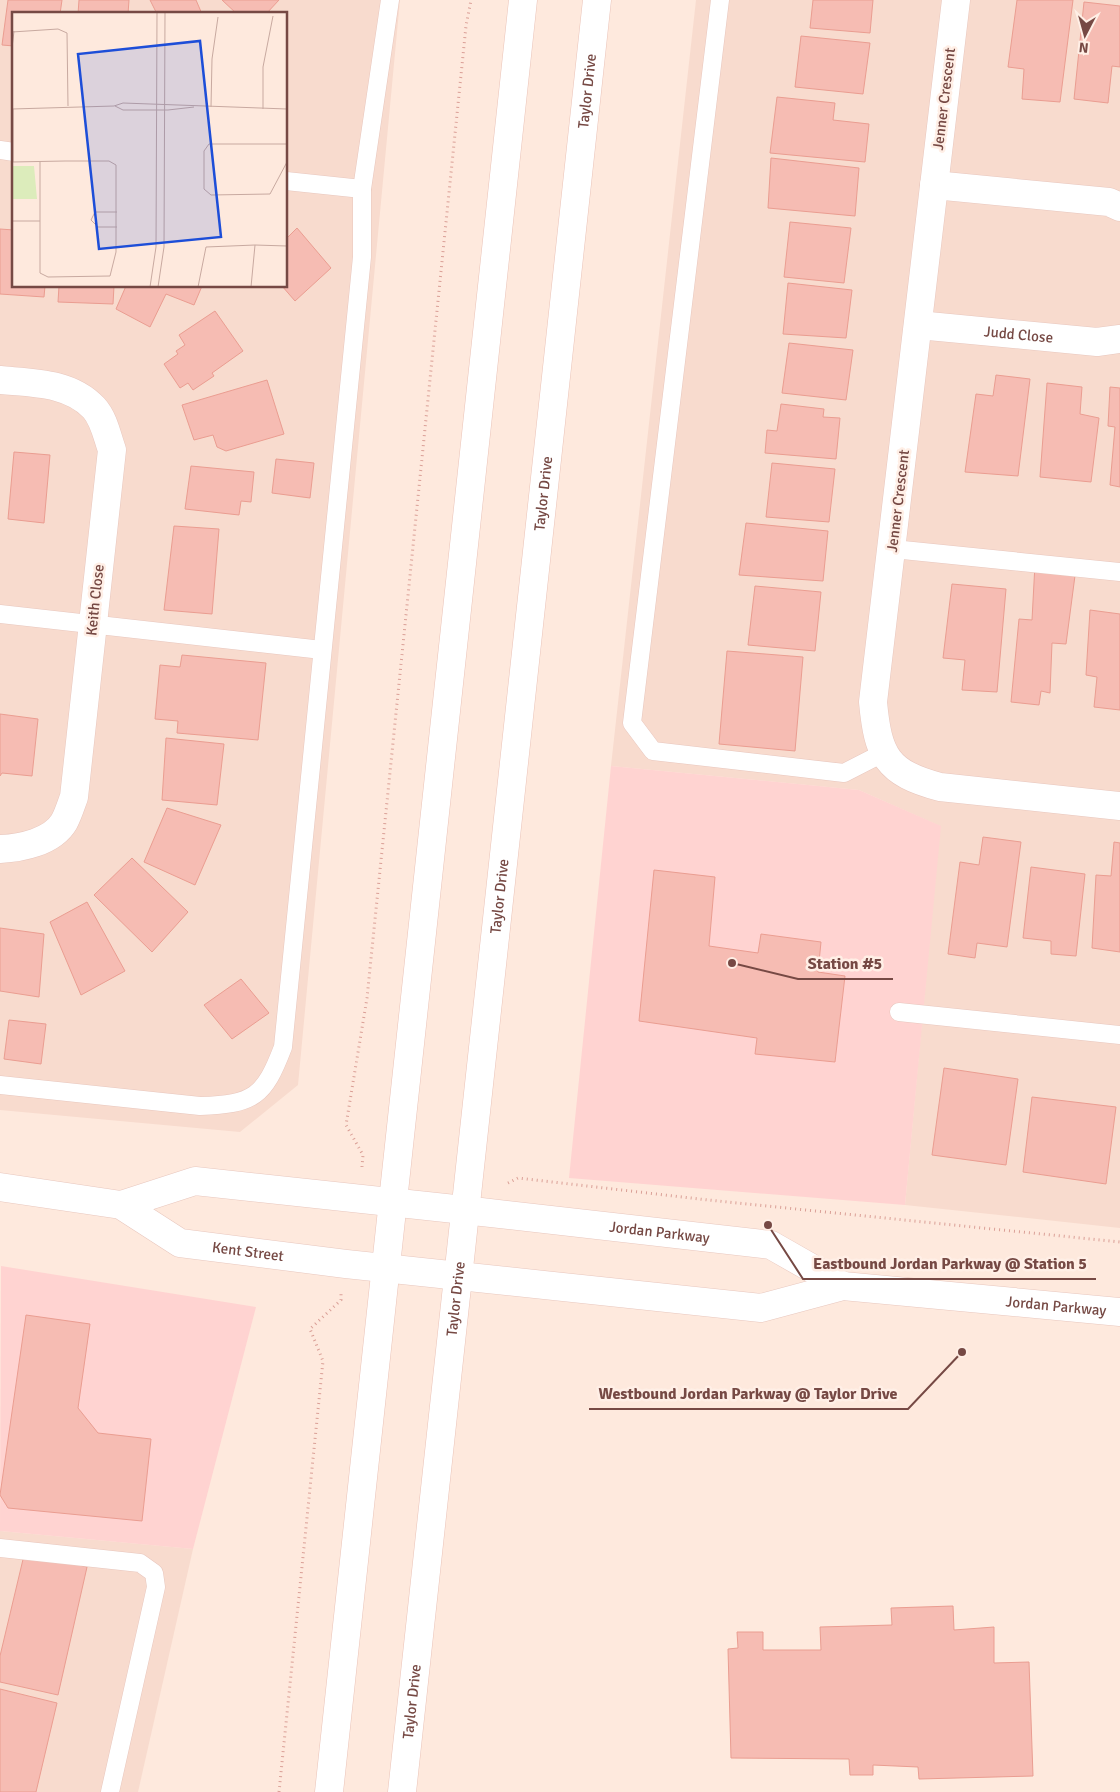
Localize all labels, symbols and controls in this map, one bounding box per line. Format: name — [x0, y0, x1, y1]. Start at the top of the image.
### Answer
north arrow — [1060, 10, 1110, 60]
inset map — [12, 12, 288, 288]
text: N — [1078, 38, 1089, 56]
street label: Jenner Crescent — [929, 47, 959, 151]
street label: Taylor Drive — [574, 53, 600, 129]
street label: Judd Close — [983, 322, 1054, 347]
street label: Jenner Crescent — [883, 449, 913, 553]
street label: Taylor Drive — [530, 455, 556, 532]
street label: Keith Close — [82, 563, 108, 637]
street label: Taylor Drive — [486, 858, 512, 935]
callout: Station #5 — [798, 948, 893, 979]
text: Station #5 — [808, 954, 882, 974]
street label: Jordan Parkway — [608, 1218, 711, 1247]
street label: Kent Street — [211, 1238, 285, 1265]
callout: Eastbound Jordan Parkway @ Station 5 — [803, 1248, 1096, 1279]
text: Eastbound Jordan Parkway @ Station 5 — [813, 1254, 1087, 1274]
street label: Taylor Drive — [443, 1261, 469, 1337]
street label: Jordan Parkway — [1005, 1292, 1107, 1320]
callout: Westbound Jordan Parkway @ Taylor Drive — [589, 1378, 908, 1409]
text: Westbound Jordan Parkway @ Taylor Drive — [599, 1384, 897, 1404]
street label: Taylor Drive — [399, 1663, 425, 1740]

